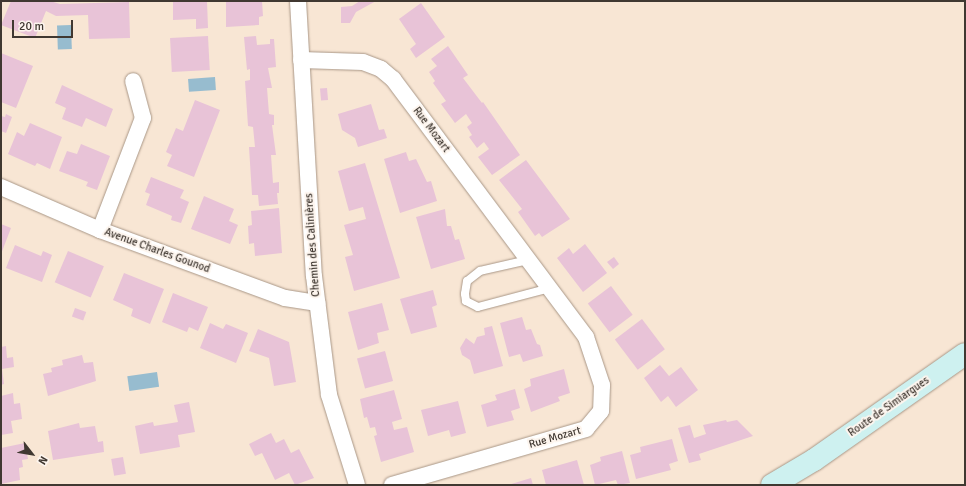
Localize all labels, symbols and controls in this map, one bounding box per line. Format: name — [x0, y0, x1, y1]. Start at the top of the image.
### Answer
scale bar — [14, 12, 75, 38]
text: 20 m — [19, 19, 44, 34]
street label: Rue Mozart — [410, 105, 452, 155]
street label: Chemin des Calinières — [303, 193, 323, 297]
street label: Avenue Charles Gounod — [102, 226, 212, 276]
street label: Route de Simiargues — [846, 374, 932, 440]
street label: Rue Mozart — [528, 424, 582, 452]
north arrow — [12, 434, 52, 474]
text: N — [35, 454, 50, 467]

